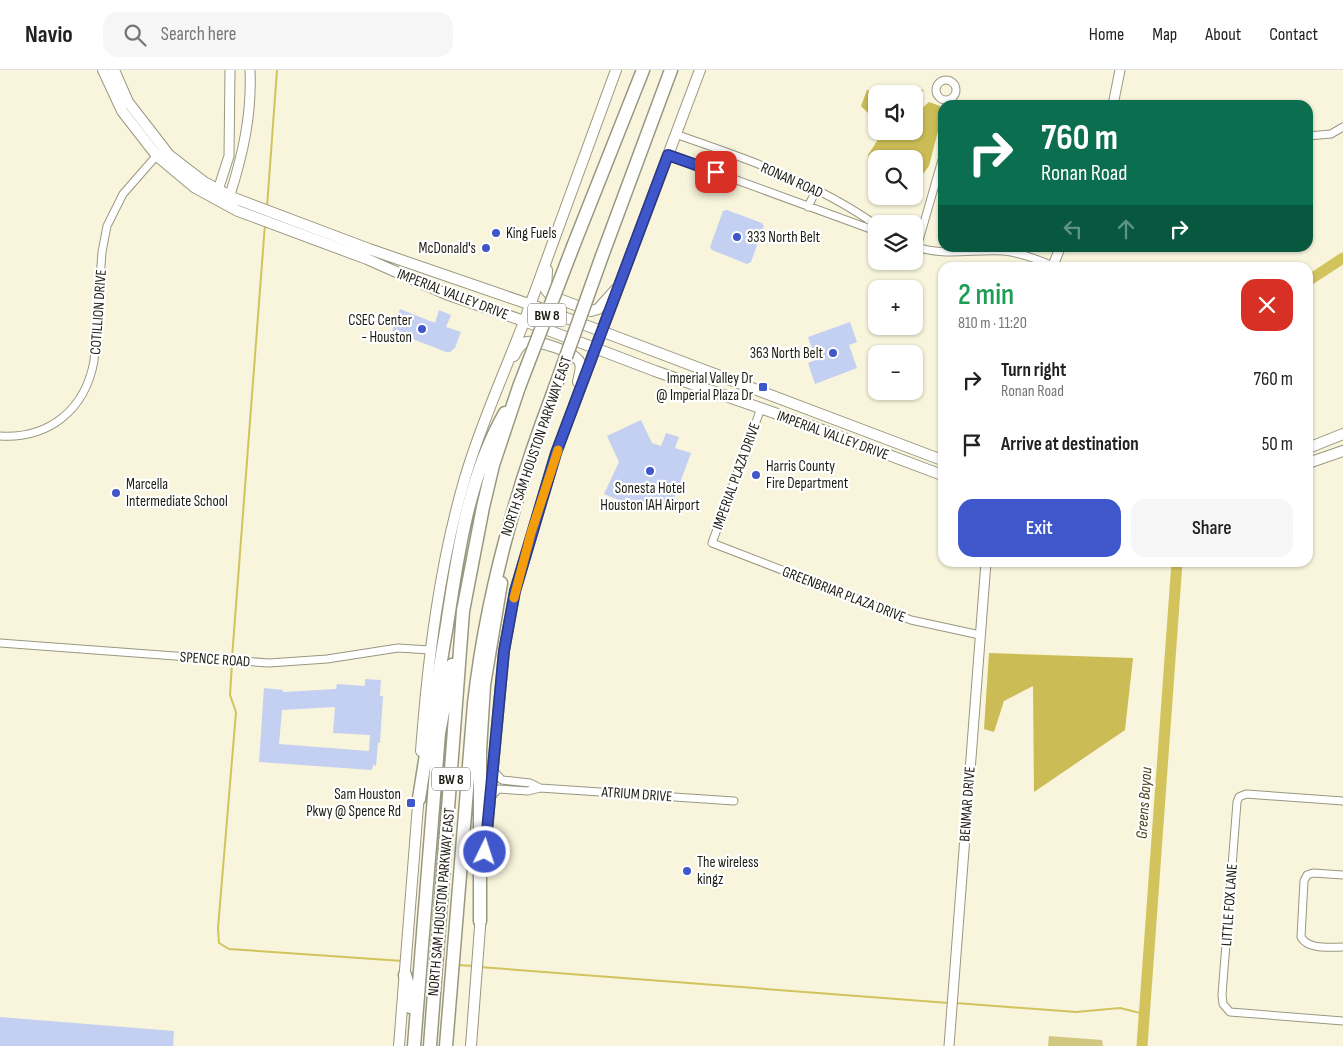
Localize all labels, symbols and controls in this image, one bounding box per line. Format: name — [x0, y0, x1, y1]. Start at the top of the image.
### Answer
search box — [103, 12, 453, 57]
text: Navio — [25, 20, 73, 49]
icon: search — [121, 21, 149, 49]
text: Search here — [161, 23, 236, 46]
text: Home — [1089, 24, 1124, 45]
text: Map — [1152, 24, 1177, 45]
text: About — [1205, 24, 1241, 45]
text: Contact — [1269, 24, 1318, 45]
map controls — [868, 85, 923, 400]
button: sound — [868, 85, 923, 140]
text: 760 m — [1041, 117, 1118, 160]
icon: right — [958, 120, 1023, 185]
button: search — [868, 150, 923, 205]
pin — [695, 151, 737, 193]
icon: arrive — [702, 158, 730, 186]
street label: RONAN ROAD — [758, 158, 826, 203]
text: Ronan Road — [1041, 160, 1127, 187]
button: layers — [868, 215, 923, 270]
icon: left — [1059, 215, 1087, 243]
icon: ahead — [1112, 215, 1140, 243]
icon: right — [1165, 215, 1193, 243]
place label: King Fuels — [506, 224, 557, 243]
marker: King Fuels — [490, 227, 502, 239]
place label: 333 North Belt — [747, 228, 821, 247]
marker: 333 North Belt — [731, 231, 743, 243]
place label: McDonald's — [419, 239, 476, 258]
marker: McDonald's — [480, 242, 492, 254]
street label: IMPERIAL VALLEY DRIVE — [394, 265, 511, 324]
street label: COTILLION DRIVE — [86, 269, 111, 355]
text: 2 min — [958, 277, 1014, 313]
button: close — [1241, 279, 1293, 331]
button: + — [868, 280, 923, 335]
road number: BW 8 — [528, 304, 566, 326]
place label: CSEC Center - Houston — [348, 311, 413, 347]
text: 810 m · 11:20 — [958, 314, 1027, 333]
marker: CSEC Center - Houston — [416, 323, 428, 335]
place label: 363 North Belt — [750, 344, 823, 363]
button: − — [868, 345, 923, 400]
marker: 363 North Belt — [827, 347, 839, 359]
street label: NORTH SAM HOUSTON PARKWAY EAST — [497, 354, 576, 539]
text: Turn right — [1001, 359, 1066, 382]
icon: right — [958, 366, 986, 394]
text: 760 m — [1253, 368, 1293, 391]
place label: Imperial Valley Dr @ Imperial Plaza Dr — [656, 369, 754, 405]
marker: Imperial Valley Dr @ Imperial Plaza Dr — [757, 381, 769, 393]
text: Ronan Road — [1001, 382, 1064, 401]
street label: IMPERIAL VALLEY DRIVE — [774, 406, 891, 465]
street label: IMPERIAL PLAZA DRIVE — [708, 420, 765, 532]
icon: arrive — [958, 431, 986, 459]
text: Arrive at destination — [1001, 433, 1139, 456]
text: 50 m — [1262, 433, 1293, 456]
place label: Harris County Fire Department — [766, 457, 849, 493]
marker: Sonesta Hotel Houston IAH Airport — [644, 465, 656, 477]
marker: Harris County Fire Department — [750, 469, 762, 481]
place label: Marcella Intermediate School — [126, 475, 228, 511]
place label: Sonesta Hotel Houston IAH Airport — [600, 479, 700, 515]
marker: Marcella Intermediate School — [110, 487, 122, 499]
button: Exit — [958, 499, 1121, 557]
button: Share — [1131, 499, 1293, 557]
street label: GREENBRIAR PLAZA DRIVE — [779, 562, 908, 627]
street label: SPENCE ROAD — [179, 648, 251, 671]
street label: BENMAR DRIVE — [955, 766, 980, 842]
water label: Greens Bayou — [1133, 766, 1157, 840]
road number: BW 8 — [432, 768, 470, 791]
street label: ATRIUM DRIVE — [600, 782, 673, 806]
place label: Sam Houston Pkwy @ Spence Rd — [306, 785, 401, 821]
marker: Sam Houston Pkwy @ Spence Rd — [405, 797, 417, 809]
street label: NORTH SAM HOUSTON PARKWAY EAST — [424, 807, 459, 997]
position arrow — [458, 825, 510, 877]
place label: The wireless kingz — [697, 853, 759, 889]
street label: LITTLE FOX LANE — [1217, 863, 1242, 947]
marker: The wireless kingz — [681, 865, 693, 877]

